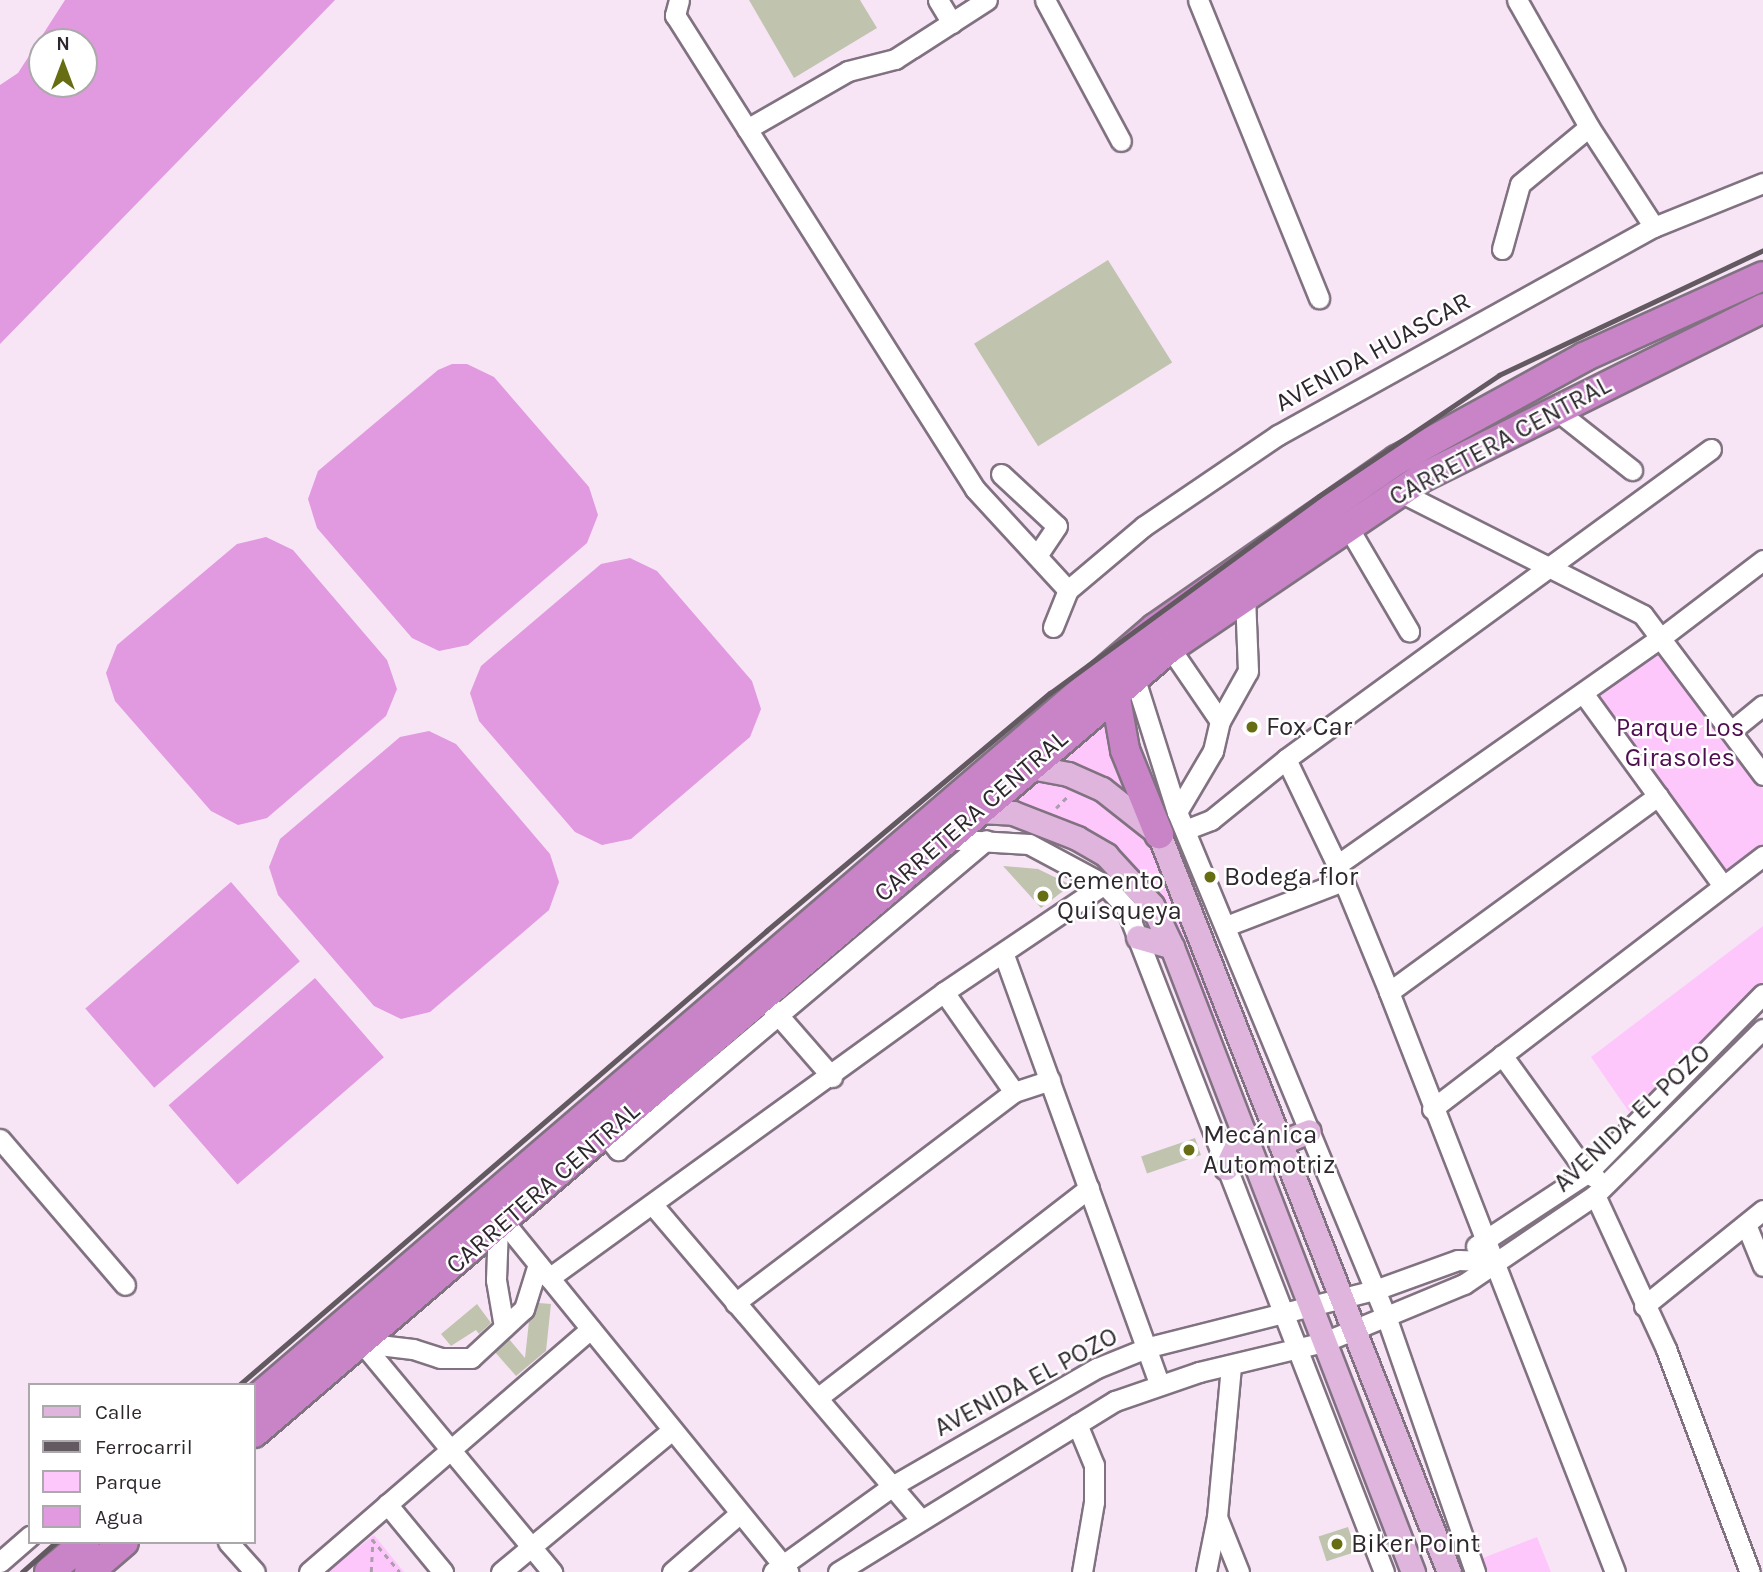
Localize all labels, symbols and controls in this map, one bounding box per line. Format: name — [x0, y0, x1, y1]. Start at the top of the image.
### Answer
north arrow — [28, 28, 98, 98]
text: N — [56, 33, 70, 55]
street label: AVENIDA HUASCAR — [1270, 285, 1476, 419]
street label: CARRETERA CENTRAL — [1384, 369, 1616, 513]
place label: Fox Car — [1266, 711, 1352, 743]
park label: Parque Los Girasoles — [1616, 712, 1744, 774]
marker: Fox Car — [1244, 719, 1260, 735]
street label: CARRETERA CENTRAL — [868, 723, 1074, 909]
place label: Bodega flor — [1224, 861, 1358, 893]
place label: Cemento Quisqueya — [1057, 865, 1182, 926]
marker: Bodega flor — [1202, 869, 1218, 885]
marker: Cemento Quisqueya — [1035, 888, 1051, 904]
street label: AVENIDA EL POZO — [1547, 1037, 1717, 1199]
street label: CARRETERA CENTRAL — [440, 1095, 646, 1281]
place label: Mecánica Automotriz — [1203, 1119, 1335, 1180]
marker: Mecánica Automotriz — [1181, 1142, 1197, 1158]
street label: AVENIDA EL POZO — [929, 1321, 1123, 1443]
legend — [28, 1383, 256, 1544]
text: Calle — [95, 1400, 142, 1424]
text: Ferrocarril — [95, 1435, 193, 1459]
text: Parque — [95, 1470, 162, 1494]
text: Agua — [95, 1505, 143, 1529]
place label: Biker Point — [1351, 1528, 1480, 1560]
marker: Biker Point — [1329, 1536, 1345, 1552]

